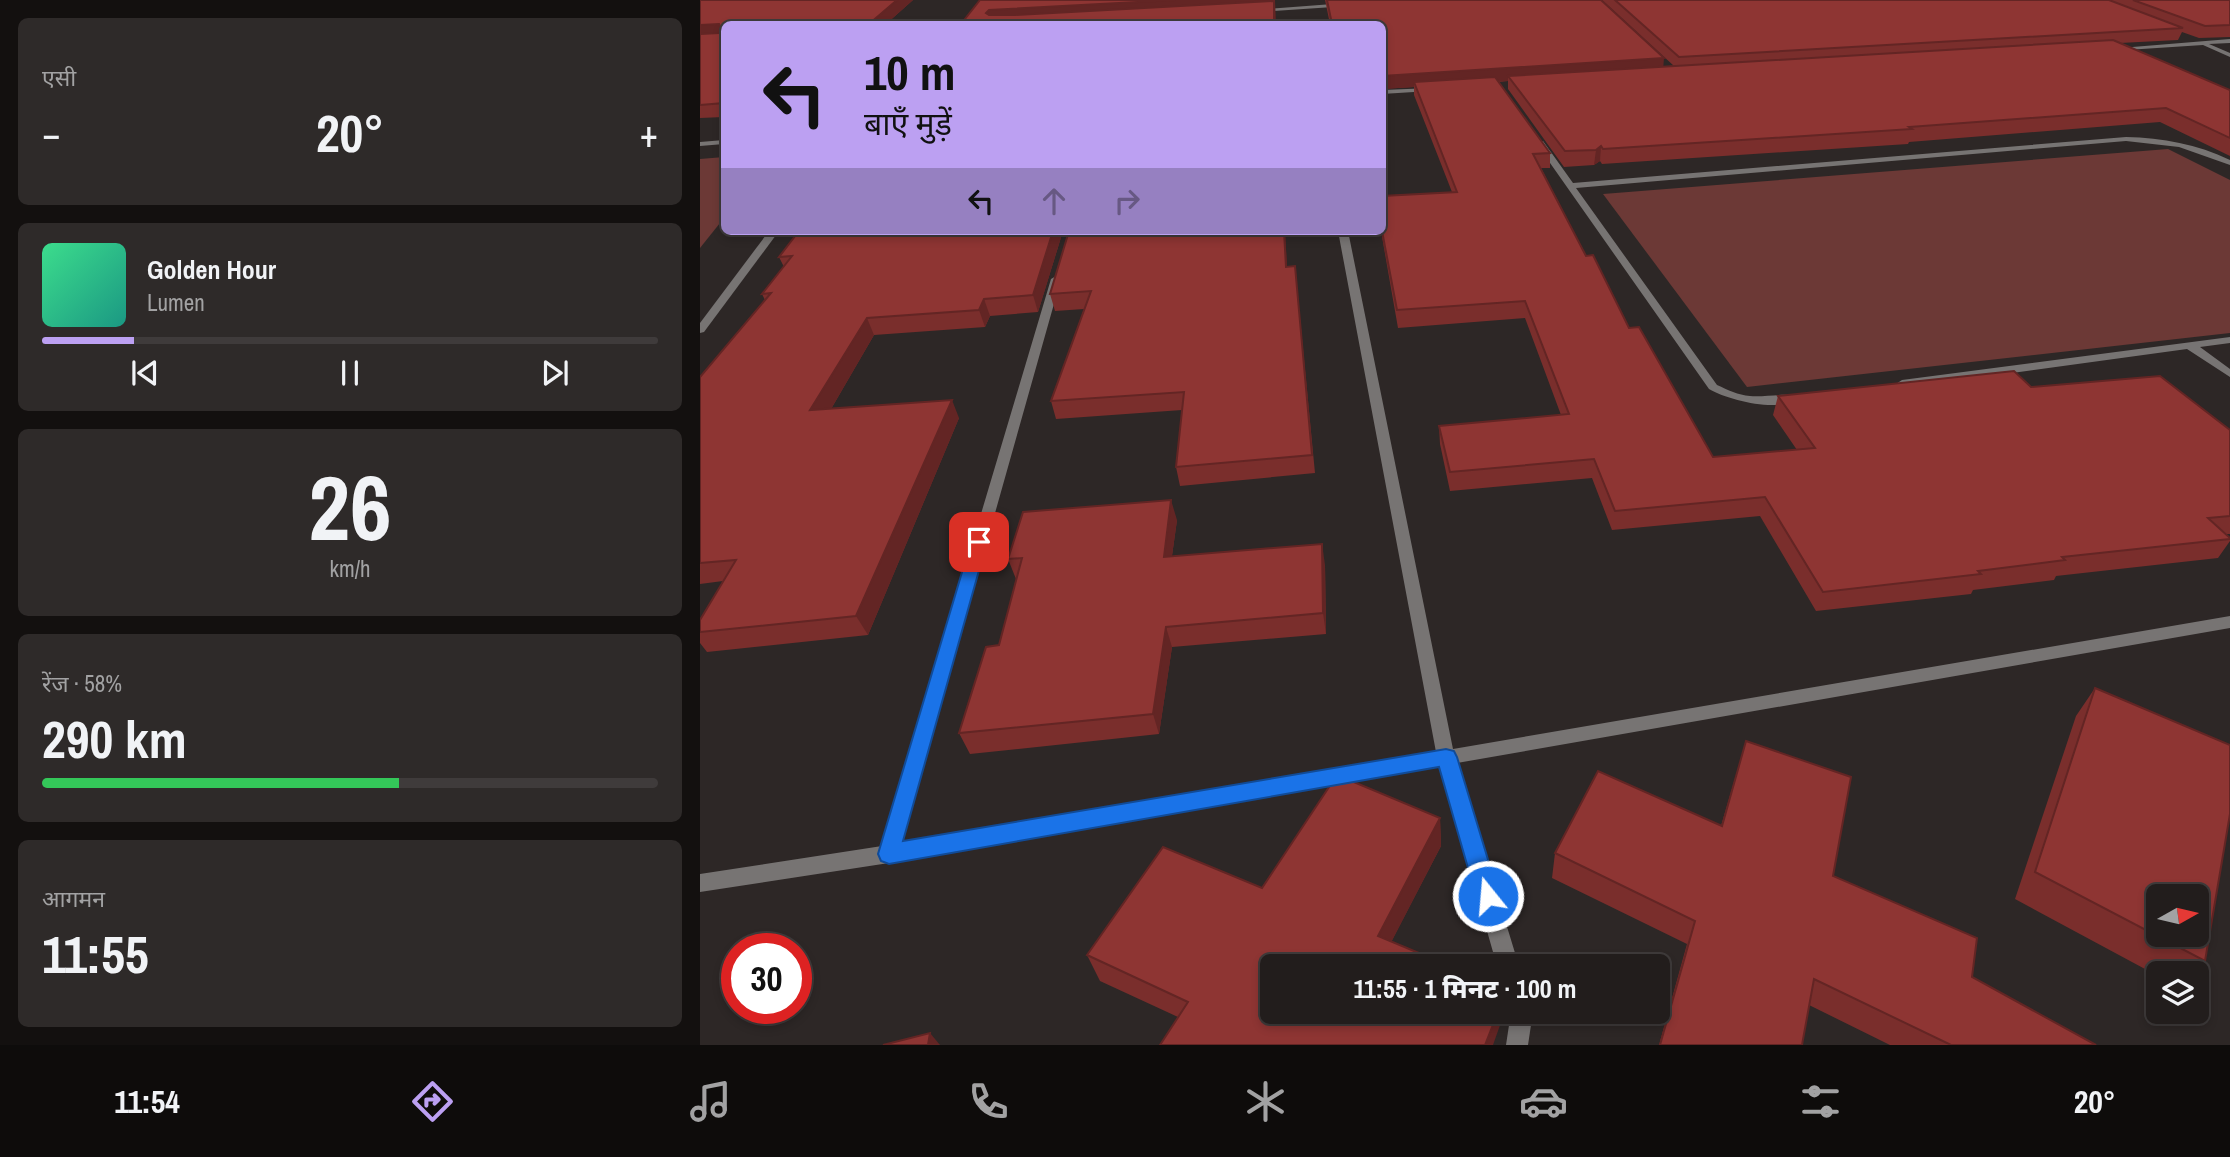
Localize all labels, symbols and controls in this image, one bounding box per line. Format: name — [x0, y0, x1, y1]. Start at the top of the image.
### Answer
text: 10 m — [864, 39, 956, 105]
icon: left — [749, 49, 840, 140]
text: एसी — [42, 62, 76, 93]
text: 20° — [316, 98, 384, 168]
text: बाएँ मुड़ें — [864, 102, 952, 145]
text: − — [42, 108, 60, 159]
text: + — [640, 108, 658, 159]
icon: left — [962, 182, 1000, 220]
icon: ahead — [1035, 182, 1073, 220]
icon: right — [1108, 182, 1146, 220]
text: Golden Hour — [147, 252, 276, 287]
text: Lumen — [147, 287, 205, 318]
icon: previous — [126, 354, 164, 392]
icon: pause — [331, 354, 369, 392]
icon: next — [536, 354, 574, 392]
text: 26 — [309, 446, 392, 568]
pin — [949, 512, 1009, 572]
icon: arrive — [960, 523, 998, 561]
text: km/h — [330, 553, 370, 584]
text: रेंज · 58% — [42, 668, 122, 699]
text: 290 km — [42, 704, 187, 774]
position arrow — [1451, 859, 1525, 933]
text: आगमन — [42, 883, 105, 914]
north arrow — [2146, 884, 2208, 947]
map controls — [2146, 884, 2209, 1024]
text: 11:55 — [42, 919, 149, 989]
speed limit sign: 30 — [721, 933, 812, 1024]
button: layers — [2146, 961, 2209, 1024]
text: 11:55 · 1 मिनट · 100 m — [1353, 971, 1577, 1006]
icon: directions — [408, 1077, 457, 1126]
icon: music — [686, 1077, 735, 1126]
icon: phone — [964, 1077, 1013, 1126]
icon: climate — [1241, 1077, 1290, 1126]
icon: car — [1519, 1077, 1568, 1126]
icon: filters — [1796, 1077, 1845, 1126]
text: 11:54 — [114, 1080, 180, 1123]
text: 20° — [2074, 1080, 2116, 1123]

